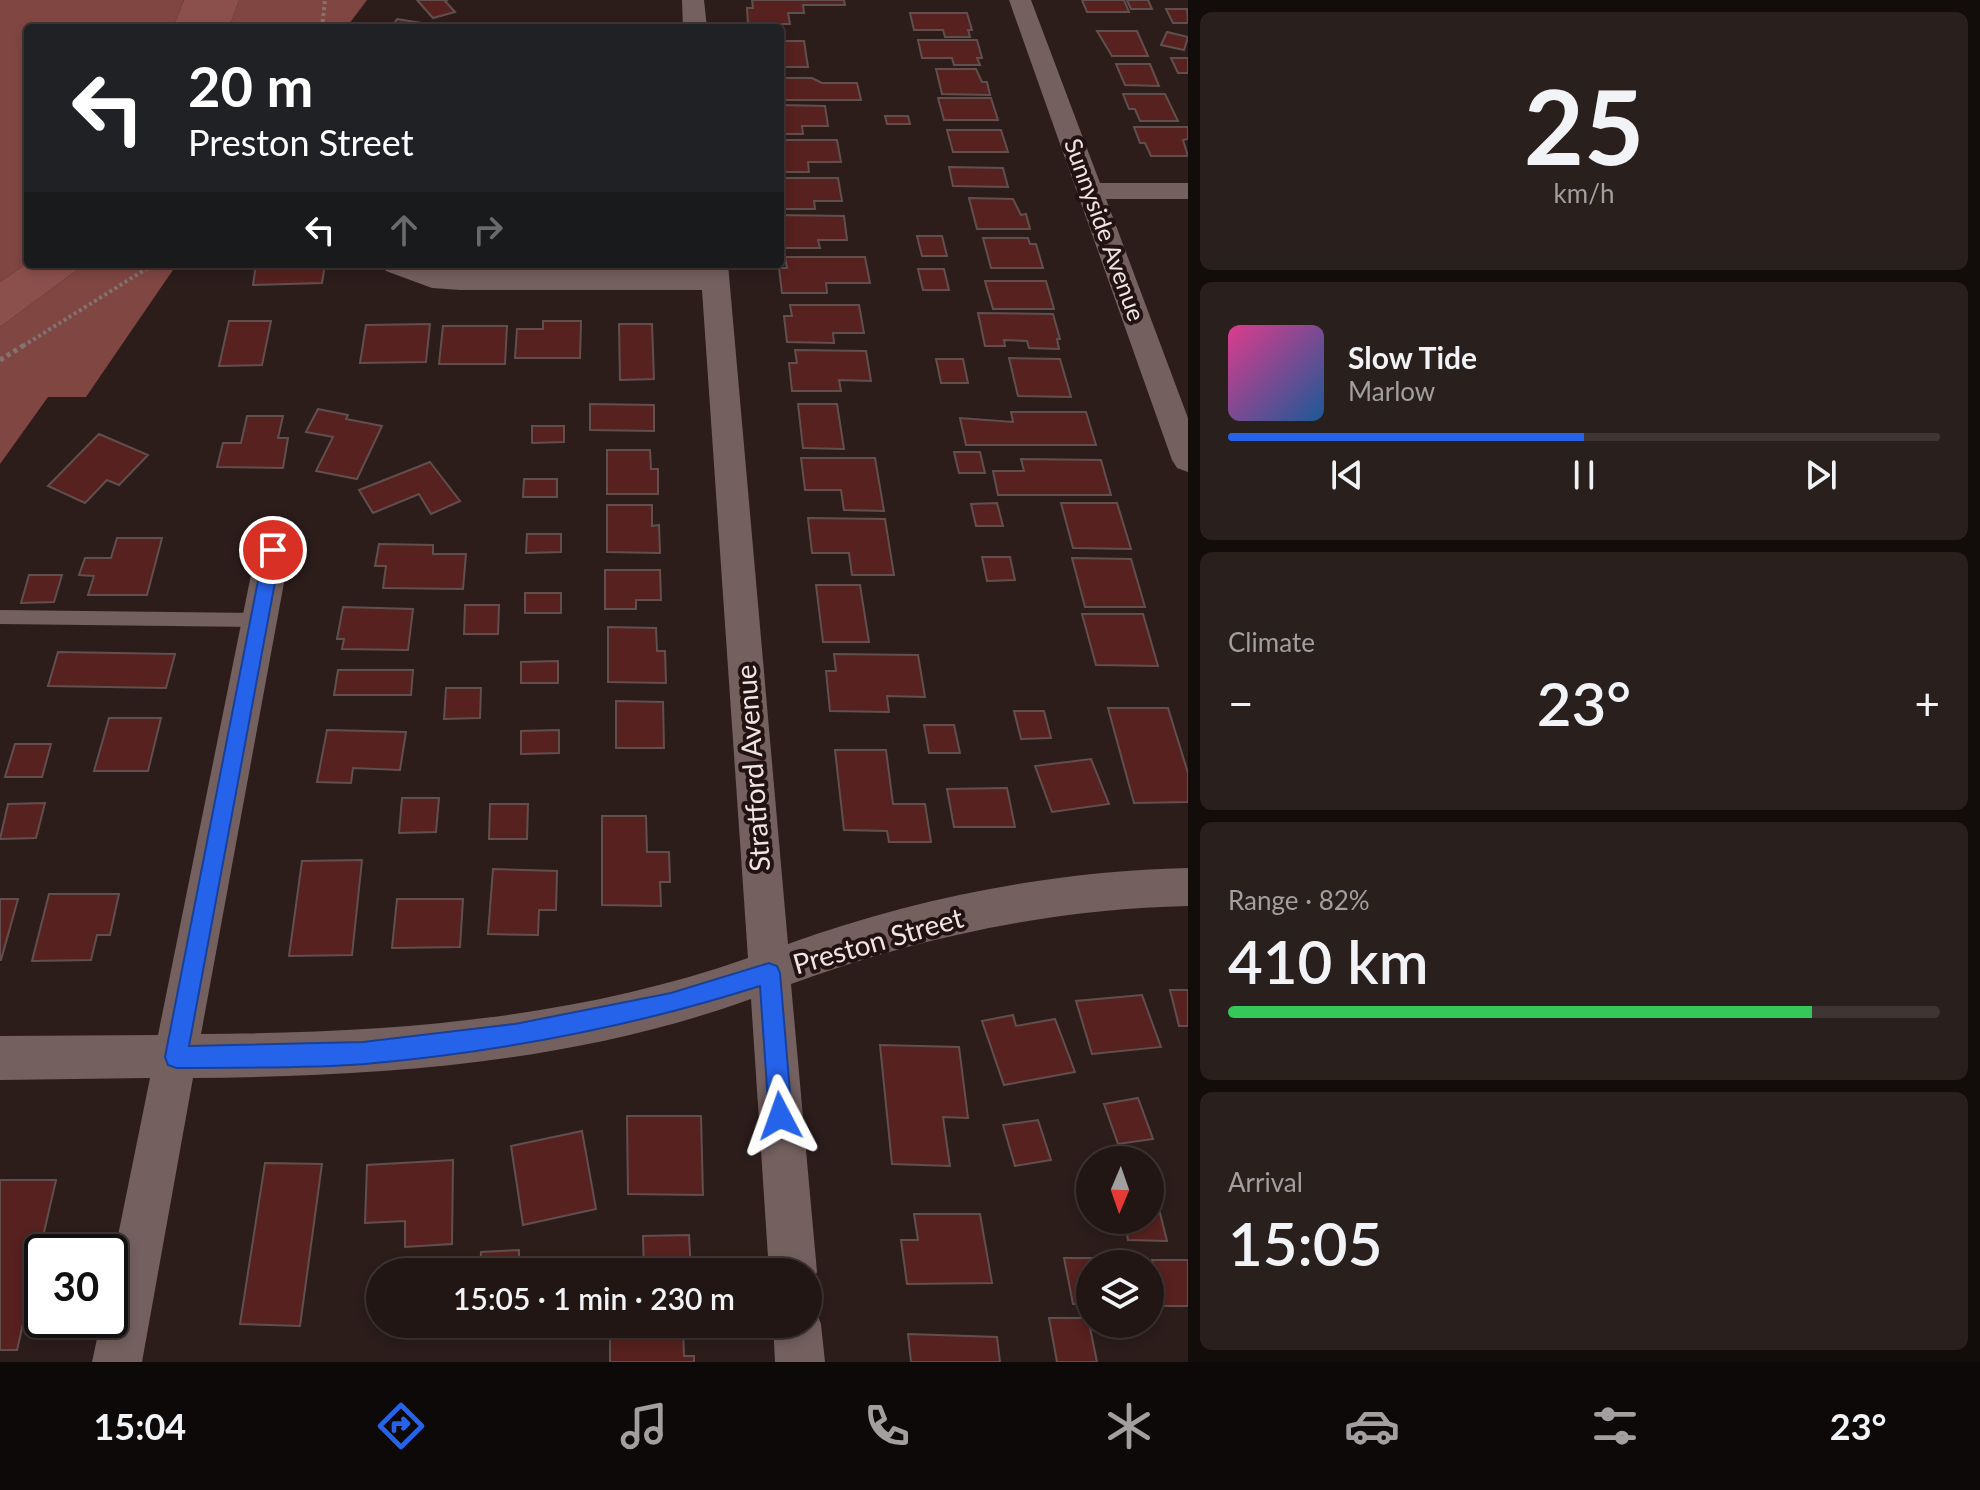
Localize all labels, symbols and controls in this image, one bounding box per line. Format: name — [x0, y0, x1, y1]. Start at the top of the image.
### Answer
text: 20 m — [188, 52, 313, 119]
icon: left — [56, 56, 160, 160]
text: 25 — [1524, 62, 1644, 187]
text: Preston Street — [188, 120, 414, 164]
street label: Sunnyside Avenue — [1059, 134, 1152, 325]
text: km/h — [1554, 177, 1614, 209]
icon: left — [298, 208, 342, 252]
icon: ahead — [382, 208, 426, 252]
icon: right — [466, 208, 510, 252]
text: Slow Tide — [1348, 339, 1477, 375]
text: Marlow — [1348, 375, 1435, 407]
icon: previous — [1325, 453, 1369, 497]
icon: pause — [1562, 453, 1606, 497]
icon: next — [1799, 453, 1843, 497]
pin — [239, 516, 307, 584]
icon: arrive — [251, 528, 295, 572]
text: Climate — [1228, 626, 1315, 658]
street label: Stratford Avenue — [728, 664, 776, 873]
text: 23° — [1537, 667, 1631, 739]
text: − — [1228, 677, 1254, 729]
text: + — [1914, 677, 1940, 729]
text: Range · 82% — [1228, 884, 1370, 916]
street label: Preston Street — [789, 900, 967, 981]
text: 410 km — [1228, 925, 1429, 997]
position arrow — [738, 1074, 822, 1158]
north arrow — [1076, 1146, 1164, 1234]
map controls — [1076, 1146, 1164, 1338]
text: Arrival — [1228, 1166, 1303, 1198]
text: 15:05 — [1228, 1207, 1382, 1279]
speed limit sign: 30 — [24, 1234, 128, 1338]
button: layers — [1076, 1250, 1164, 1338]
text: 15:05 · 1 min · 230 m — [453, 1280, 735, 1316]
icon: directions — [373, 1398, 429, 1454]
icon: music — [616, 1398, 672, 1454]
icon: phone — [859, 1398, 915, 1454]
icon: climate — [1101, 1398, 1157, 1454]
icon: car — [1344, 1398, 1400, 1454]
icon: filters — [1587, 1398, 1643, 1454]
text: 15:04 — [93, 1404, 186, 1448]
text: 23° — [1830, 1404, 1886, 1448]

